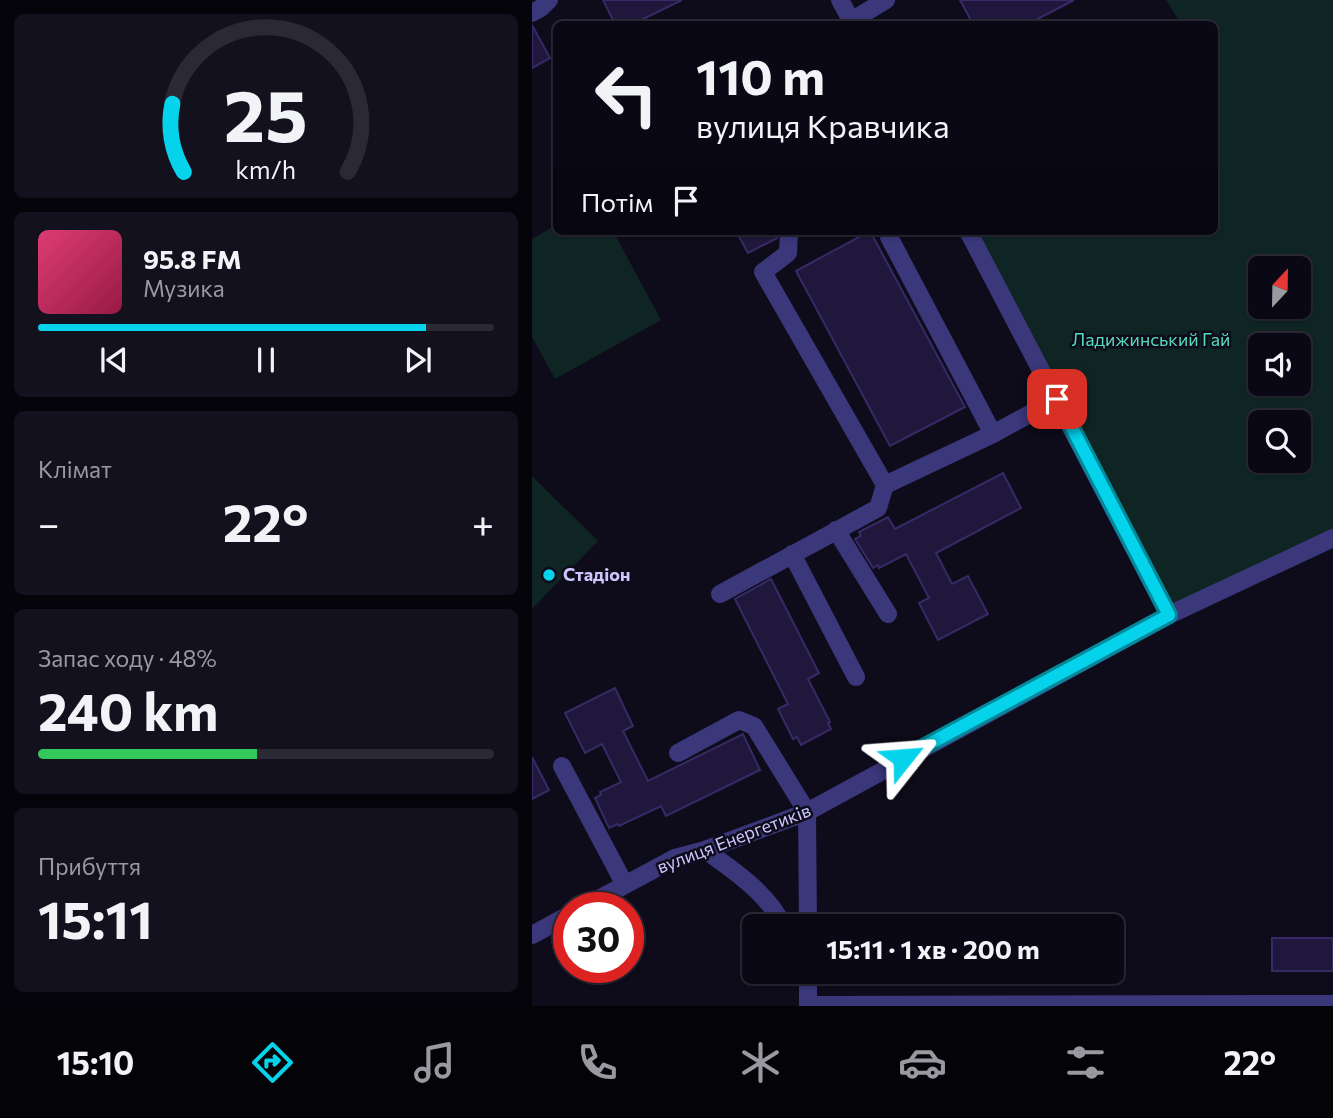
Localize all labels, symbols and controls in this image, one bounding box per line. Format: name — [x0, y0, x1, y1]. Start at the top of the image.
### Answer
text: 110 m — [696, 45, 825, 105]
icon: left — [581, 49, 672, 140]
text: 25 — [224, 69, 308, 158]
text: вулиця Кравчика — [696, 105, 950, 145]
text: km/h — [236, 154, 296, 184]
icon: arrive — [667, 182, 705, 220]
text: Потім — [581, 186, 653, 217]
text: 95.8 FM — [143, 243, 241, 274]
north arrow — [1248, 256, 1311, 318]
map controls — [1248, 256, 1311, 473]
text: Музика — [143, 274, 225, 302]
park label: Ладижинський Гай — [1072, 328, 1230, 350]
button: sound — [1248, 333, 1311, 396]
icon: previous — [95, 341, 133, 379]
icon: pause — [247, 341, 285, 379]
icon: next — [399, 341, 437, 379]
pin — [1027, 369, 1087, 429]
icon: arrive — [1038, 380, 1076, 418]
button: search — [1248, 410, 1311, 473]
text: Клімат — [38, 455, 112, 483]
text: 22° — [223, 489, 308, 553]
text: − — [38, 499, 60, 546]
text: + — [472, 499, 494, 546]
place label: Стадіон — [563, 563, 630, 585]
marker: Стадіон — [541, 567, 557, 583]
text: Запас ходу · 48% — [38, 644, 217, 672]
text: 240 km — [38, 678, 218, 742]
position arrow — [866, 721, 940, 795]
street label: вулиця Енергетиків — [654, 799, 814, 878]
text: Прибуття — [38, 852, 141, 880]
text: 15:11 — [38, 886, 153, 950]
speed limit sign: 30 — [553, 892, 644, 983]
text: 15:11 · 1 хв · 200 m — [826, 933, 1040, 964]
icon: directions — [248, 1038, 297, 1087]
icon: music — [410, 1038, 459, 1087]
icon: phone — [573, 1038, 622, 1087]
icon: climate — [736, 1038, 785, 1087]
icon: car — [898, 1038, 947, 1087]
icon: filters — [1061, 1038, 1110, 1087]
text: 15:10 — [57, 1042, 134, 1082]
text: 22° — [1223, 1042, 1276, 1082]

